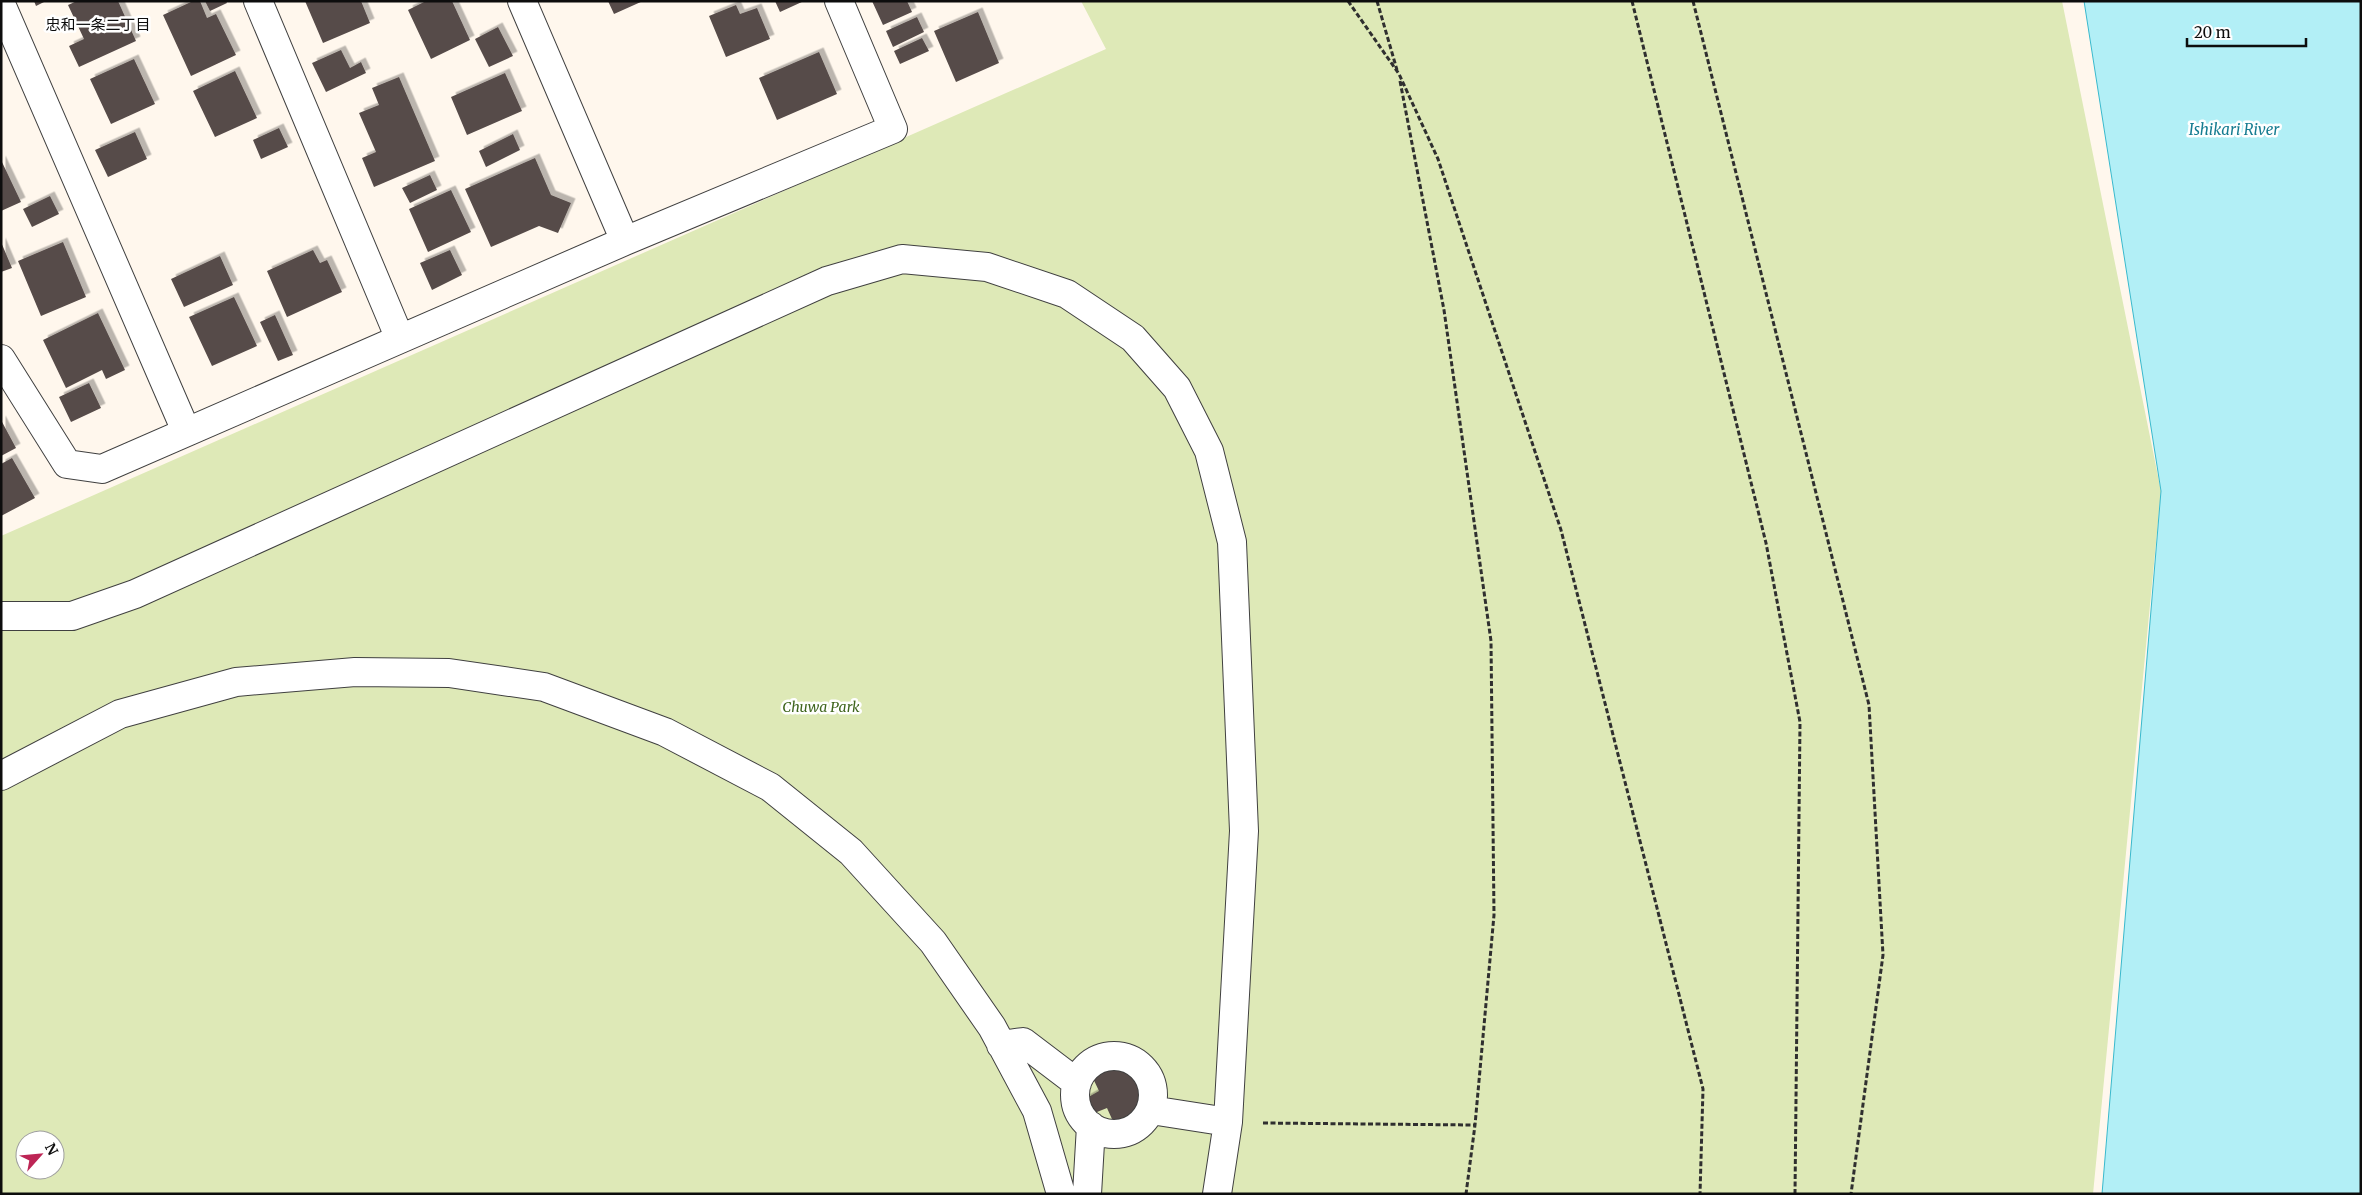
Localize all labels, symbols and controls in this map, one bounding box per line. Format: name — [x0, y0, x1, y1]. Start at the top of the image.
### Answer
district label: 忠和一条二丁目 — [45, 15, 151, 34]
scale bar — [2187, 15, 2306, 47]
text: 20 m — [2194, 23, 2231, 42]
water label: Ishikari River — [2189, 120, 2280, 139]
park label: Chuwa Park — [782, 698, 860, 716]
north arrow — [15, 1130, 65, 1180]
text: N — [41, 1140, 62, 1158]

